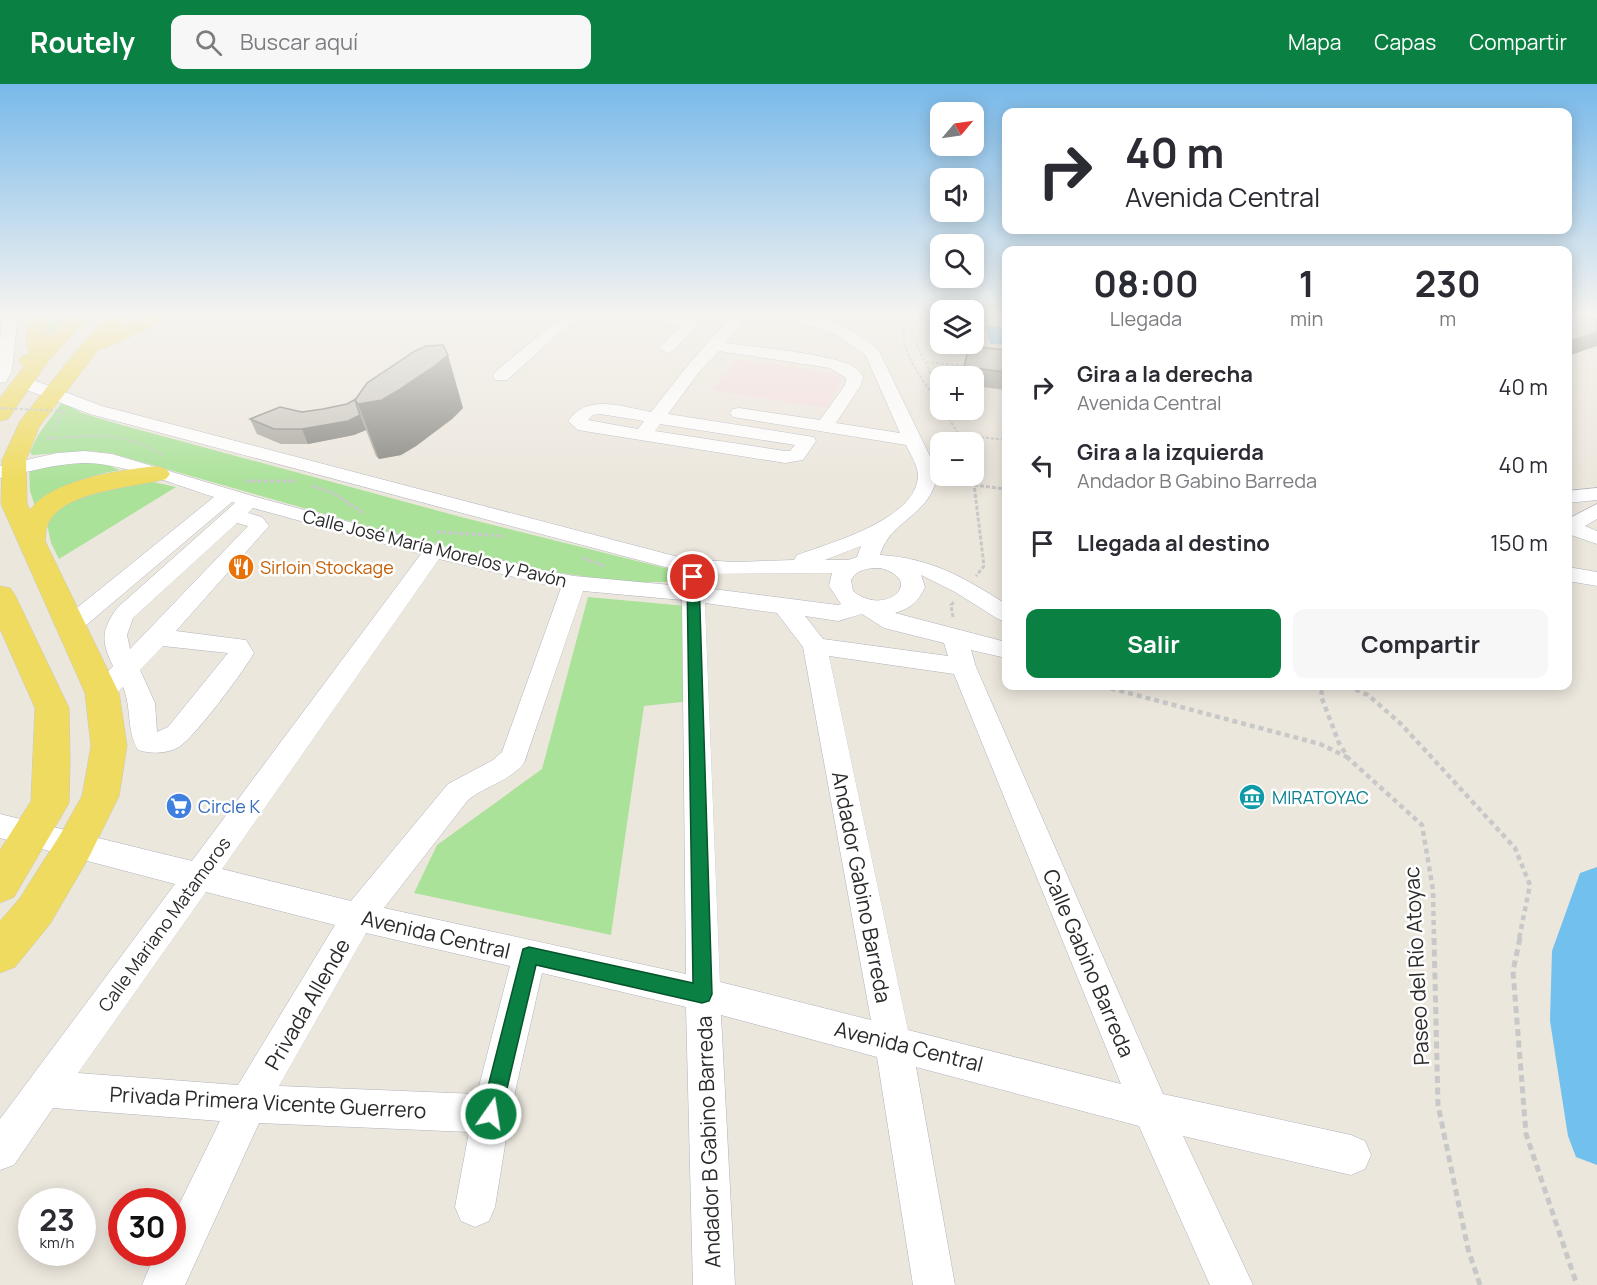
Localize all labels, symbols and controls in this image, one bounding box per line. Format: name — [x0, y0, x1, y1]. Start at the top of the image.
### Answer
search box — [171, 15, 591, 69]
text: Routely — [30, 23, 135, 61]
icon: search — [192, 26, 225, 59]
text: Buscar aquí — [240, 27, 358, 57]
text: Mapa — [1288, 28, 1341, 56]
text: Capas — [1374, 28, 1436, 56]
text: Compartir — [1469, 28, 1567, 56]
north arrow — [930, 102, 984, 156]
map controls — [930, 102, 984, 486]
text: 40 m — [1125, 123, 1224, 181]
icon: right — [1026, 132, 1104, 210]
button: sound — [930, 168, 984, 222]
text: Avenida Central — [1125, 178, 1320, 215]
button: search — [930, 234, 984, 288]
text: 08:00 — [1093, 259, 1199, 308]
text: 1 — [1299, 259, 1315, 308]
text: 230 — [1415, 259, 1481, 308]
button: layers — [930, 300, 984, 354]
text: Llegada — [1110, 305, 1182, 332]
text: min — [1290, 305, 1323, 332]
text: m — [1439, 305, 1456, 332]
text: Gira a la derecha — [1077, 359, 1253, 389]
button: + — [930, 366, 984, 420]
icon: right — [1026, 371, 1059, 404]
text: 40 m — [1499, 372, 1548, 402]
text: Avenida Central — [1077, 389, 1222, 416]
button: − — [930, 432, 984, 486]
text: Gira a la izquierda — [1077, 437, 1264, 467]
icon: left — [1026, 449, 1059, 482]
text: 40 m — [1499, 450, 1548, 480]
text: Andador B Gabino Barreda — [1077, 467, 1317, 494]
street label: Calle José María Morelos y Pavón — [301, 504, 569, 592]
icon: arrive — [1026, 527, 1059, 560]
text: Llegada al destino — [1077, 528, 1270, 558]
text: 150 m — [1490, 528, 1548, 558]
pin — [667, 551, 718, 602]
restaurant icon: Sirloin Stockage — [226, 552, 256, 582]
place label: Sirloin Stockage — [260, 555, 394, 579]
icon: arrive — [676, 560, 709, 593]
button: Salir — [1026, 609, 1281, 678]
button: Compartir — [1293, 609, 1548, 678]
street label: Andador Gabino Barreda — [826, 769, 898, 1005]
museum icon: MIRATOYAC — [1237, 782, 1267, 812]
place label: MIRATOYAC — [1272, 785, 1369, 809]
supermarket icon: Circle K — [164, 791, 194, 821]
place label: Circle K — [198, 794, 260, 818]
street label: Calle Mariano Matamoros — [92, 832, 236, 1016]
street label: Calle Gabino Barreda — [1037, 865, 1141, 1061]
street label: Paseo del Río Atoyac — [1397, 866, 1435, 1066]
street label: Avenida Central — [359, 903, 513, 965]
street label: Privada Allende — [258, 933, 356, 1075]
street label: Avenida Central — [832, 1014, 986, 1078]
street label: Andador B Gabino Barreda — [690, 1015, 726, 1269]
street label: Privada Primera Vicente Guerrero — [109, 1080, 427, 1124]
position arrow — [459, 1082, 523, 1146]
speed limit sign: 30 — [108, 1188, 186, 1266]
text: 23 — [39, 1199, 75, 1240]
text: km/h — [40, 1232, 74, 1253]

